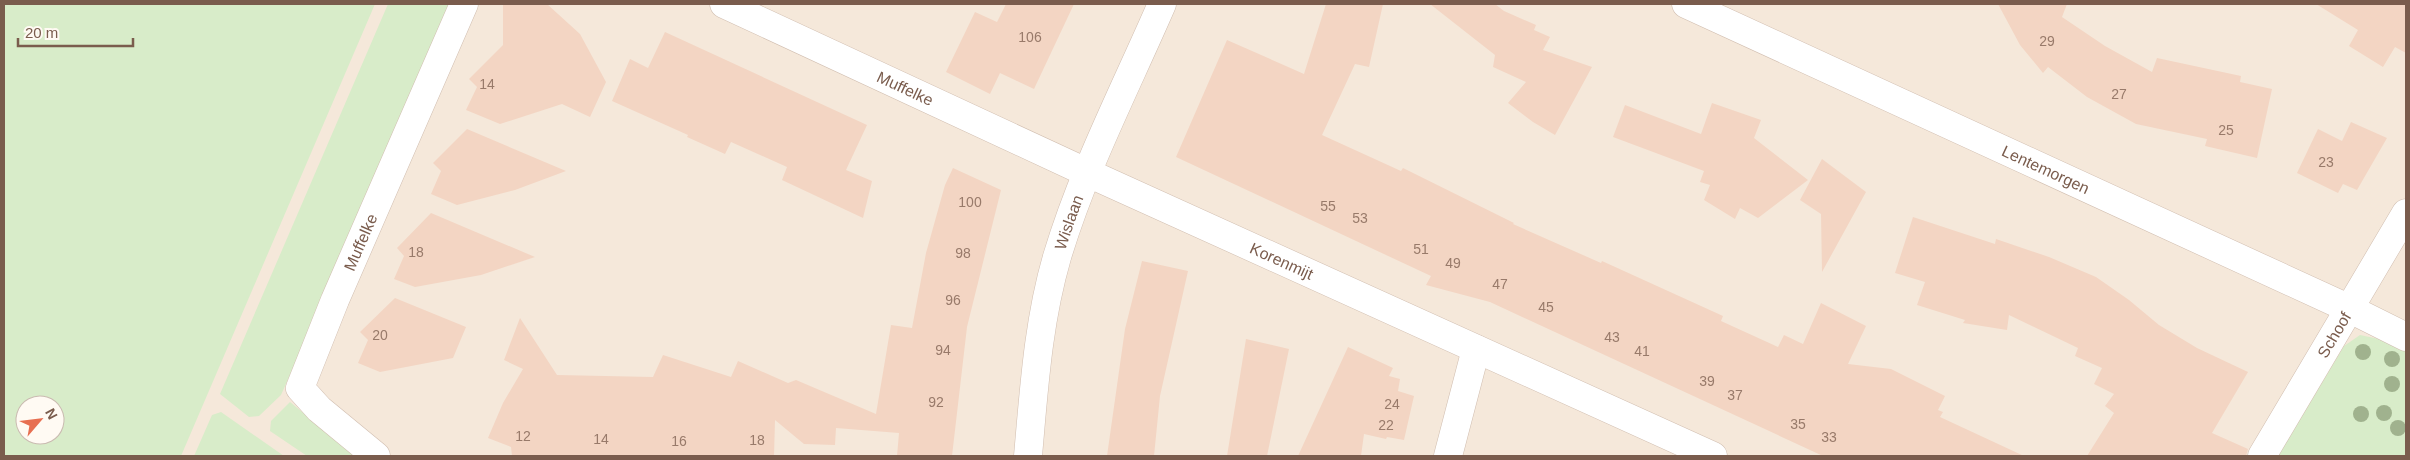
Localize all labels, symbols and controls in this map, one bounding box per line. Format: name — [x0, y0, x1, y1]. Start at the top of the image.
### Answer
scale bar — [18, 15, 132, 47]
text: 20 m — [25, 24, 58, 41]
house number: 106 — [1018, 29, 1042, 45]
house number: 29 — [2039, 33, 2055, 49]
street label: Muffelke — [875, 68, 936, 109]
house number: 14 — [479, 76, 495, 92]
house number: 27 — [2111, 86, 2127, 102]
house number: 25 — [2218, 122, 2234, 138]
street label: Lentemorgen — [1999, 142, 2092, 197]
house number: 23 — [2318, 154, 2334, 170]
street label: Wislaan — [1051, 193, 1086, 252]
house number: 100 — [958, 194, 982, 210]
house number: 55 — [1320, 198, 1336, 214]
house number: 53 — [1352, 210, 1368, 226]
street label: Muffelke — [340, 211, 380, 273]
street label: Korenmijt — [1247, 239, 1317, 283]
house number: 51 — [1413, 241, 1429, 257]
house number: 18 — [408, 244, 424, 260]
house number: 98 — [955, 245, 971, 261]
house number: 49 — [1445, 255, 1461, 271]
house number: 47 — [1492, 276, 1508, 292]
house number: 96 — [945, 292, 961, 308]
house number: 45 — [1538, 299, 1554, 315]
street label: Schoof — [2314, 308, 2354, 360]
house number: 20 — [372, 327, 388, 343]
house number: 43 — [1604, 329, 1620, 345]
house number: 94 — [935, 342, 951, 358]
house number: 41 — [1634, 343, 1650, 359]
house number: 39 — [1699, 373, 1715, 389]
house number: 37 — [1727, 387, 1743, 403]
house number: 92 — [928, 394, 944, 410]
north arrow — [15, 395, 65, 445]
house number: 24 — [1384, 396, 1400, 412]
text: N — [42, 406, 61, 422]
house number: 35 — [1790, 416, 1806, 432]
house number: 22 — [1378, 417, 1394, 433]
house number: 12 — [515, 428, 531, 444]
house number: 33 — [1821, 429, 1837, 445]
house number: 14 — [593, 431, 609, 447]
house number: 18 — [749, 432, 765, 448]
house number: 16 — [671, 433, 687, 449]

